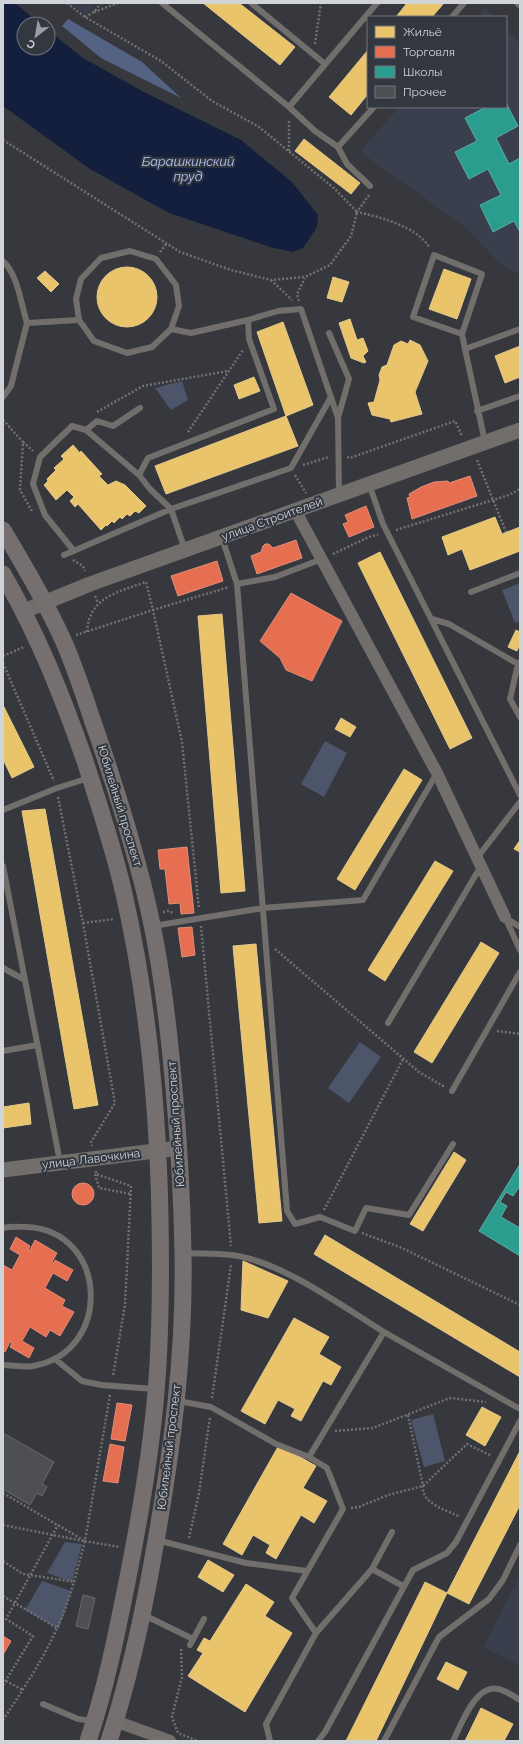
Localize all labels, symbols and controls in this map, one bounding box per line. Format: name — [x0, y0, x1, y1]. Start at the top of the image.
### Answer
north arrow — [16, 16, 56, 56]
legend — [367, 16, 507, 108]
text: Жильё — [403, 25, 442, 39]
text: С — [24, 36, 38, 52]
text: Торговля — [403, 45, 455, 59]
text: Школы — [403, 65, 442, 79]
text: Прочее — [403, 85, 446, 99]
water label: Барашкинский пруд — [142, 154, 234, 184]
street label: улица Строителей — [220, 494, 324, 544]
street label: Юбилейный проспект — [95, 744, 145, 869]
street label: Юбилейный проспект — [165, 1060, 187, 1187]
street label: улица Лавочкина — [41, 1146, 141, 1172]
street label: Юбилейный проспект — [154, 1383, 184, 1511]

